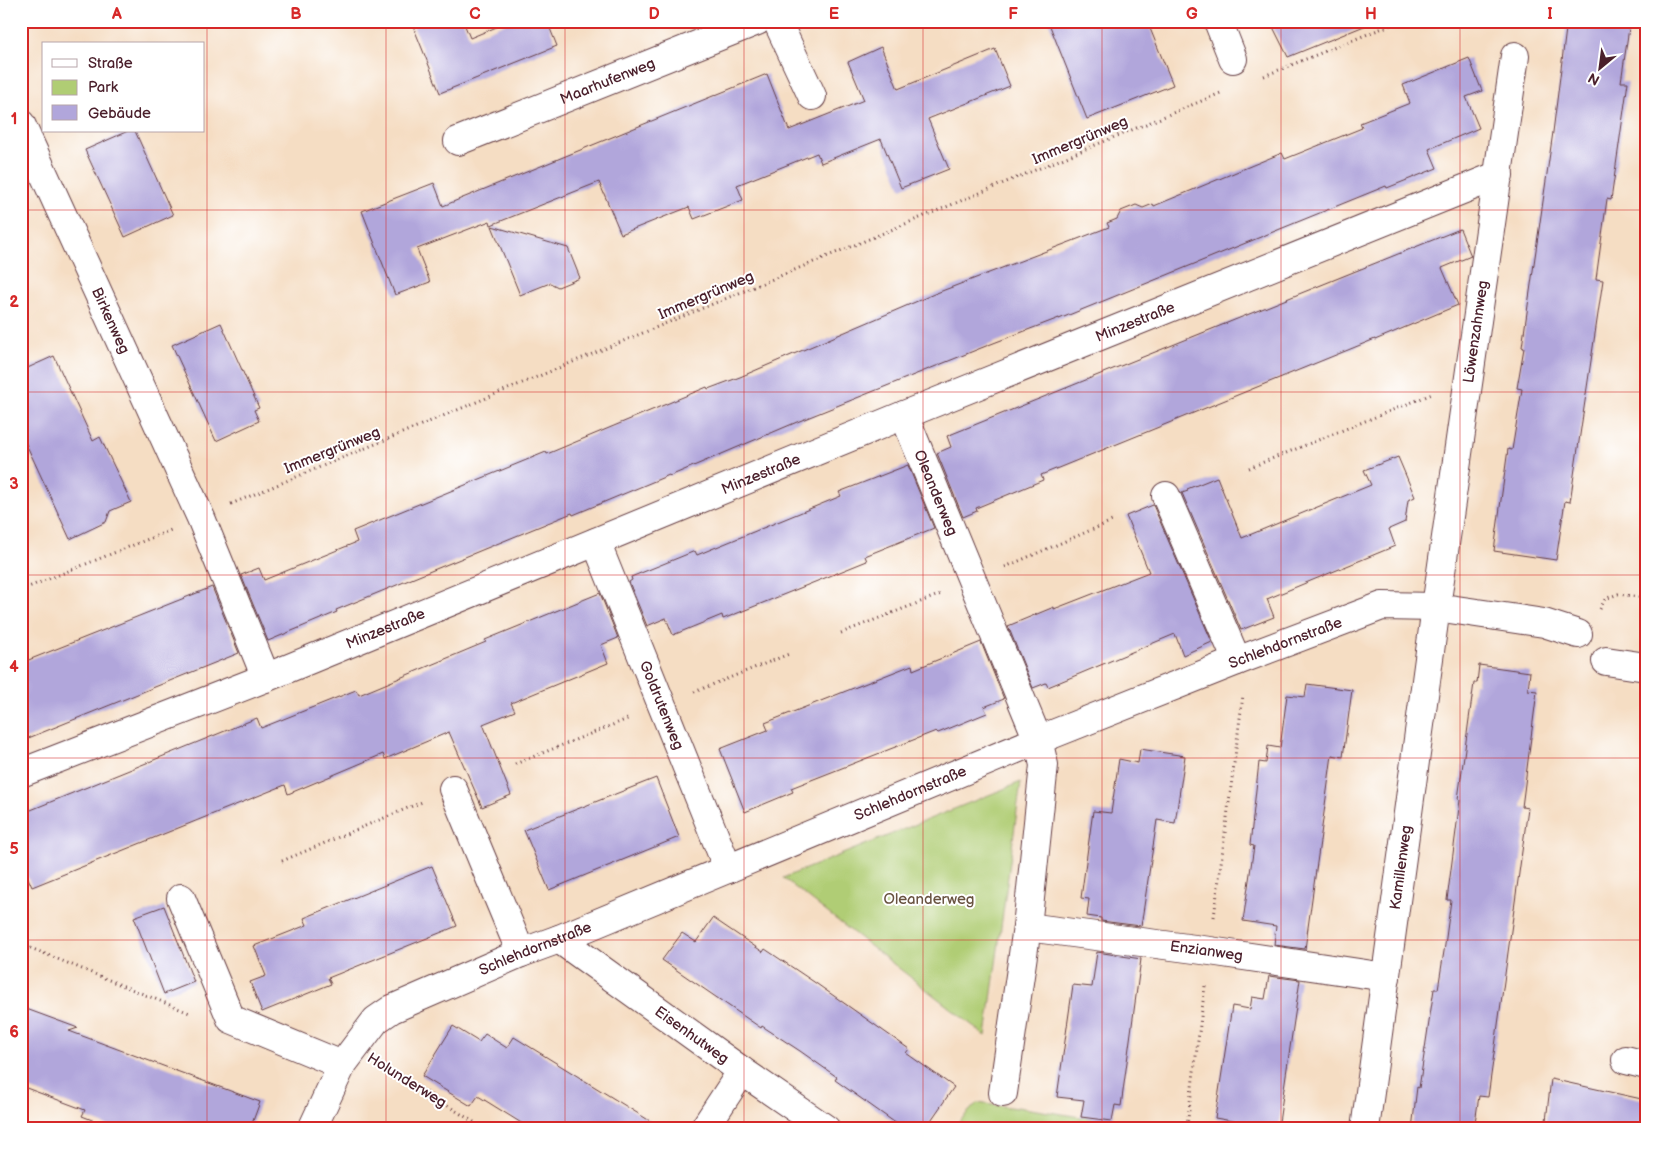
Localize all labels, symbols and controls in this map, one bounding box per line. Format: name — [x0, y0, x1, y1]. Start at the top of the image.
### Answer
text: A — [111, 5, 122, 24]
text: B — [290, 5, 302, 24]
text: C — [469, 5, 481, 24]
text: D — [648, 5, 660, 24]
text: E — [829, 5, 839, 24]
text: F — [1008, 5, 1018, 24]
text: G — [1186, 5, 1198, 24]
text: H — [1365, 5, 1377, 24]
text: I — [1547, 5, 1553, 24]
legend — [42, 42, 205, 132]
north arrow — [1574, 42, 1624, 92]
text: Straße — [88, 54, 133, 73]
street label: Maarhufenweg — [557, 54, 658, 109]
text: N — [1585, 69, 1603, 89]
text: Park — [88, 78, 119, 97]
text: Gebäude — [88, 104, 151, 123]
text: 1 — [11, 110, 17, 129]
street label: Immergrünweg — [1030, 112, 1131, 169]
street label: Immergrünweg — [656, 267, 757, 324]
street label: Löwenzahnweg — [1459, 279, 1493, 384]
street label: Birkenweg — [87, 284, 134, 357]
text: 2 — [9, 293, 19, 312]
street label: Minzestraße — [1093, 298, 1178, 347]
street label: Immergrünweg — [281, 423, 383, 478]
street label: Oleanderweg — [909, 447, 962, 539]
street label: Minzestraße — [719, 450, 803, 499]
text: 3 — [9, 475, 19, 494]
street label: Minzestraße — [343, 604, 428, 654]
street label: Schlehdornstraße — [1226, 613, 1345, 673]
text: 4 — [9, 658, 19, 677]
street label: Goldrutenweg — [635, 658, 688, 753]
street label: Schlehdornstraße — [851, 762, 970, 825]
street label: Kamillenweg — [1386, 824, 1416, 911]
text: 5 — [9, 840, 19, 859]
park label: Oleanderweg — [884, 890, 974, 909]
street label: Schlehdornstraße — [476, 918, 595, 980]
street label: Enzianweg — [1169, 937, 1244, 966]
street label: Eisenhutweg — [651, 1002, 733, 1068]
text: 6 — [9, 1023, 19, 1042]
street label: Holunderweg — [364, 1049, 450, 1112]

